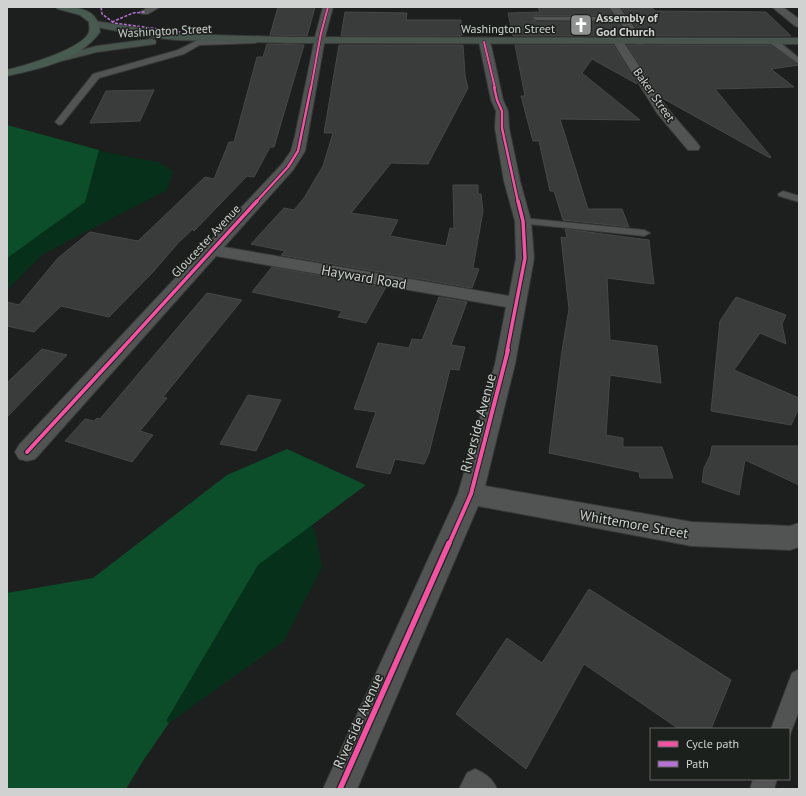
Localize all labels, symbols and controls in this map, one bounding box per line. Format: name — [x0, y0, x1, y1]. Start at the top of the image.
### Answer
place label: Assembly of God Church — [596, 10, 659, 39]
church icon: Assembly of God Church — [568, 12, 594, 38]
street label: Washington Street — [118, 21, 212, 40]
street label: Washington Street — [461, 21, 555, 36]
street label: Baker Street — [630, 65, 679, 125]
street label: Gloucester Avenue — [168, 201, 243, 280]
street label: Hayward Road — [320, 261, 408, 293]
street label: Riverside Avenue — [456, 371, 500, 475]
street label: Whittemore Street — [578, 506, 690, 542]
street label: Riverside Avenue — [329, 671, 387, 771]
legend — [650, 728, 790, 780]
text: Cycle path — [686, 736, 739, 751]
text: Path — [686, 756, 709, 771]

